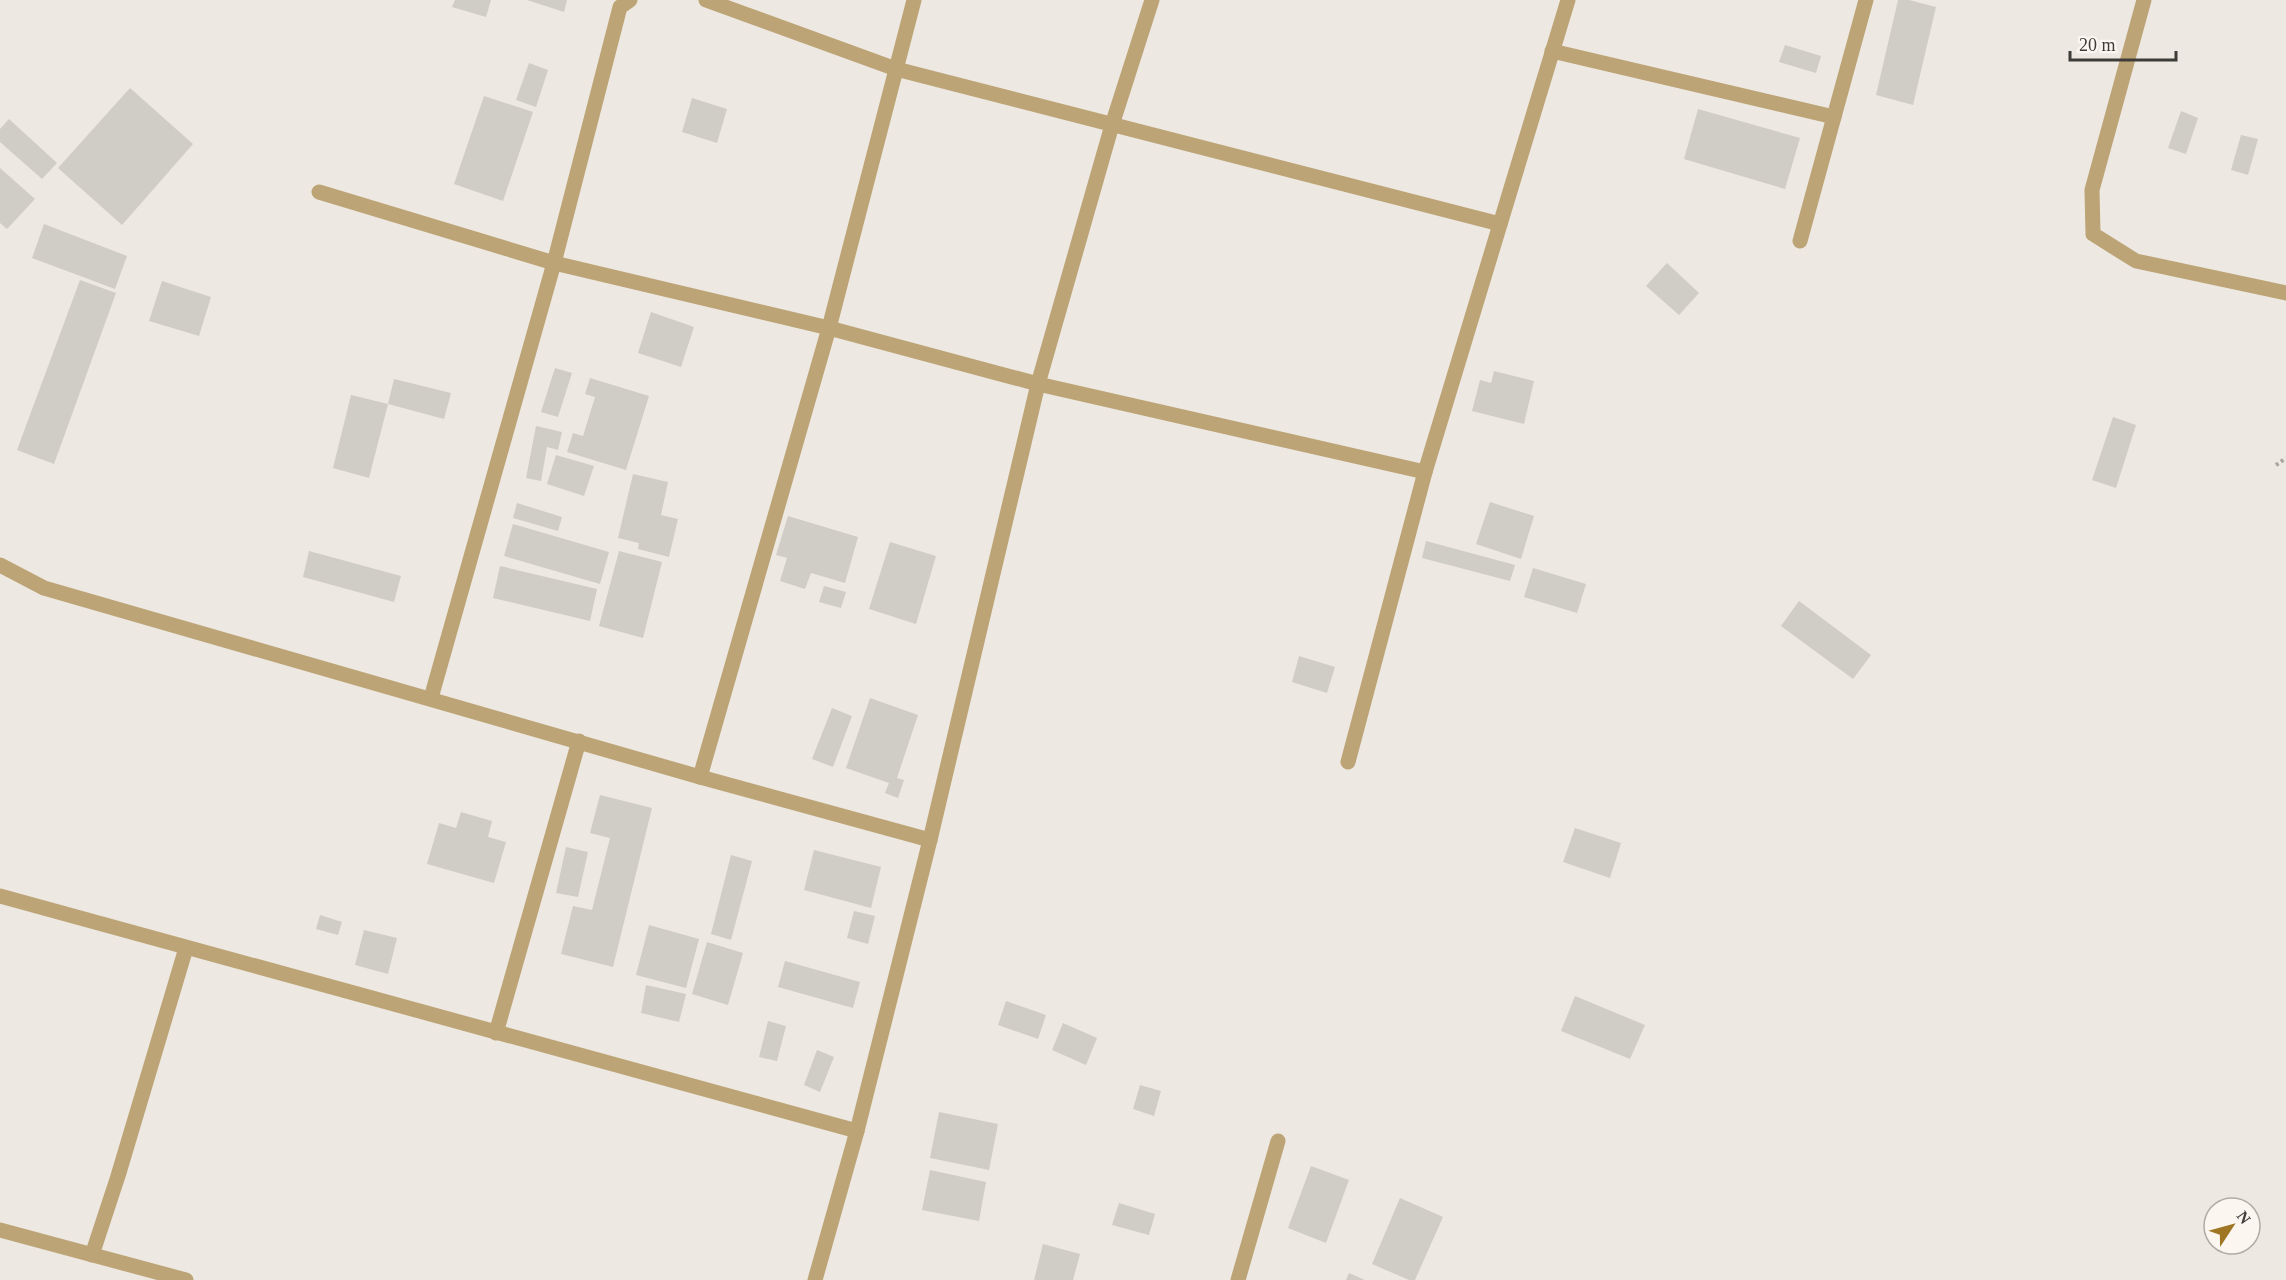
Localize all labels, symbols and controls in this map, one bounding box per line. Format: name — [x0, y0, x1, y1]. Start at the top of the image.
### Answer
scale bar — [2070, 24, 2176, 62]
text: 20 m — [2079, 35, 2116, 55]
north arrow — [2202, 1196, 2262, 1256]
text: N — [2233, 1208, 2254, 1228]

